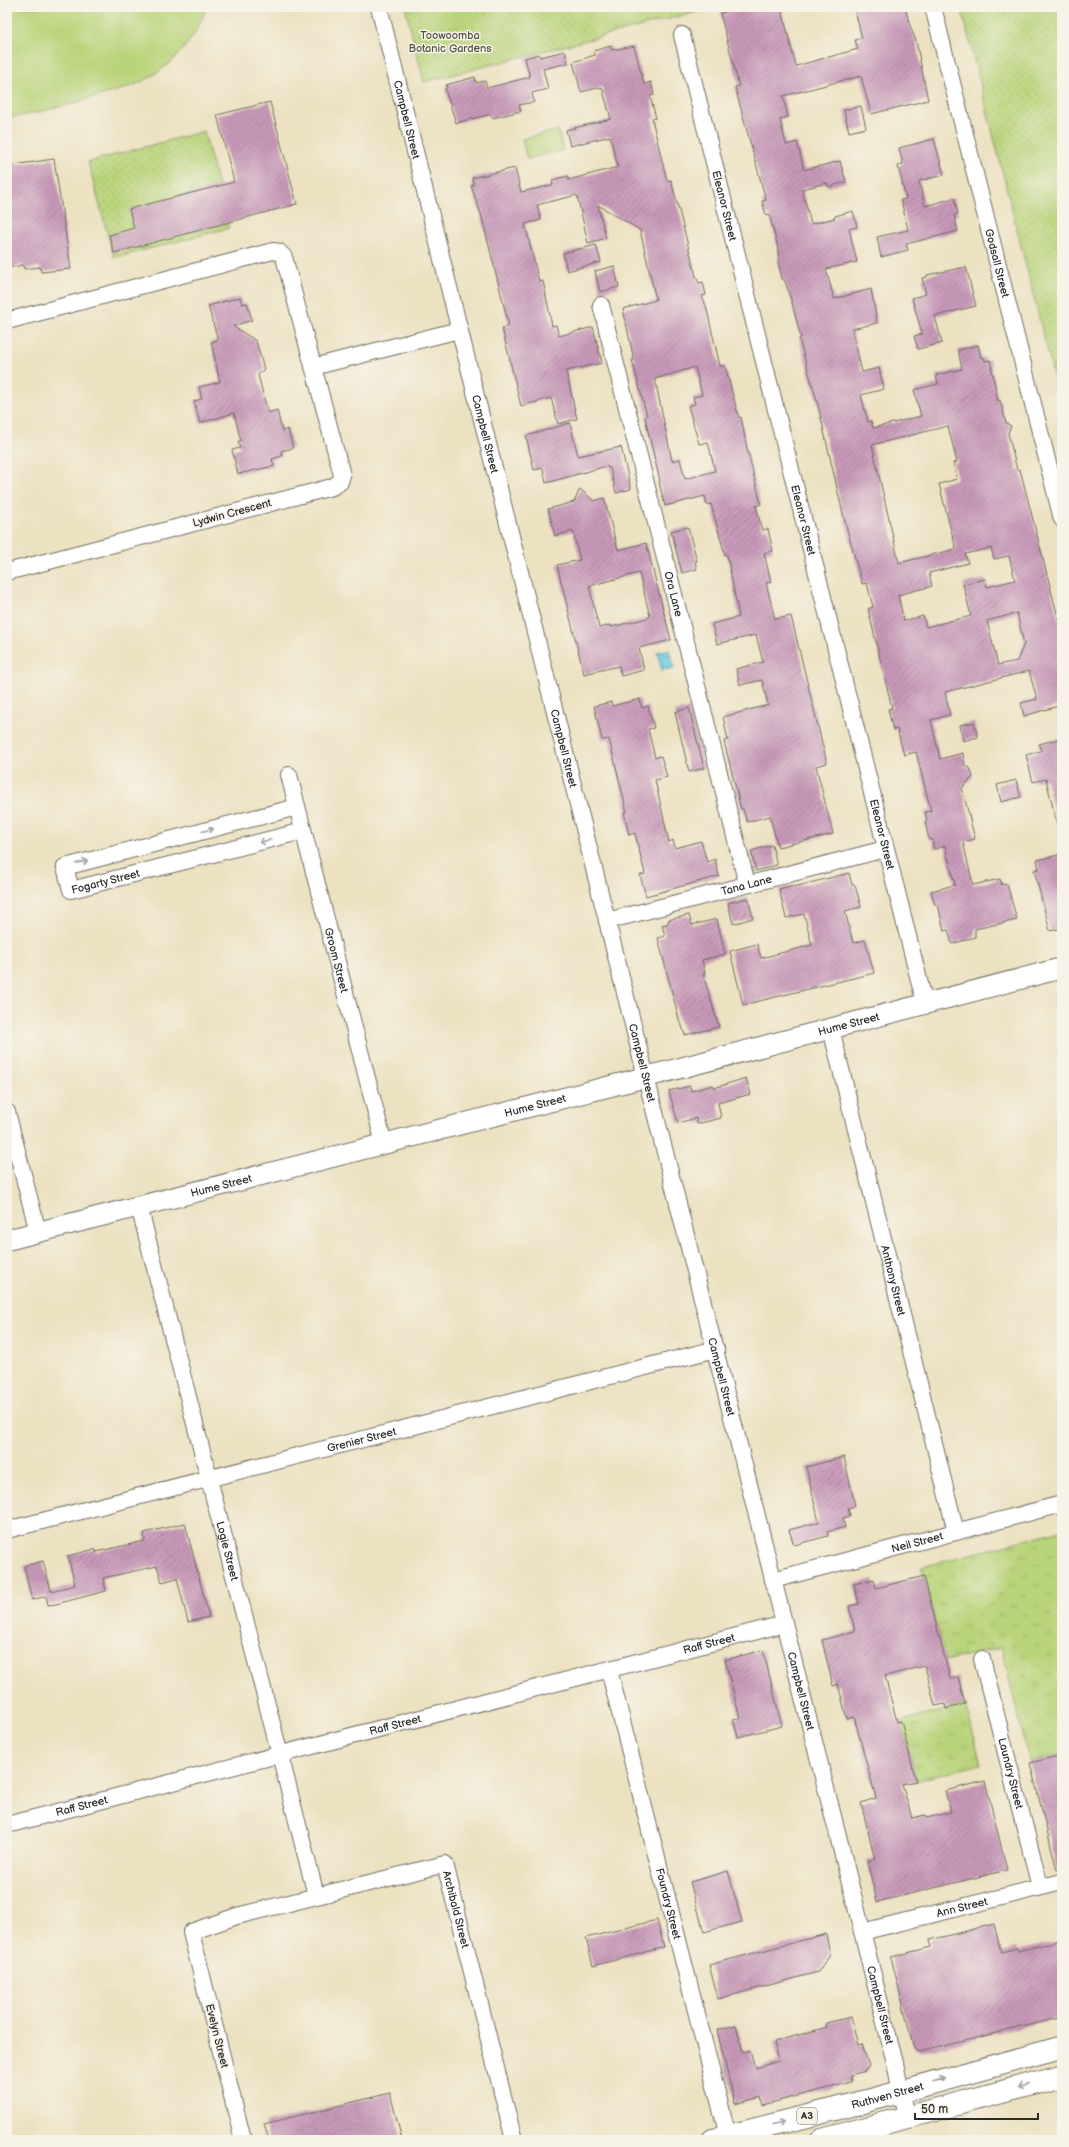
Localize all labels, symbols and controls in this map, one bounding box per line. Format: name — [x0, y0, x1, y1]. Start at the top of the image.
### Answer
park label: Toowoomba Botanic Gardens — [408, 29, 492, 55]
street label: Campbell Street — [391, 79, 423, 161]
street label: Eleanor Street — [710, 169, 740, 243]
street label: Godsall Street — [983, 227, 1013, 299]
street label: Campbell Street — [470, 393, 502, 475]
street label: Eleanor Street — [789, 484, 819, 557]
street label: Lydwin Crescent — [191, 496, 273, 530]
street label: Ora Lane — [662, 570, 686, 618]
street label: Campbell Street — [548, 708, 580, 789]
street label: Eleanor Street — [867, 798, 898, 871]
one-way arrow — [201, 826, 214, 834]
one-way arrow — [259, 837, 272, 845]
one-way arrow — [75, 858, 88, 866]
street label: Fogarty Street — [70, 866, 142, 896]
street label: Tana Lane — [720, 872, 774, 898]
street label: Groom Street — [322, 926, 351, 994]
street label: Hume Street — [817, 1009, 881, 1038]
street label: Campbell Street — [626, 1022, 659, 1104]
street label: Hume Street — [503, 1091, 568, 1119]
street label: Hume Street — [189, 1171, 254, 1199]
street label: Anthony Street — [878, 1244, 909, 1318]
street label: Campbell Street — [706, 1336, 738, 1418]
street label: Grenier Street — [326, 1424, 398, 1455]
street label: Logie Street — [214, 1520, 242, 1582]
street label: Neil Street — [890, 1529, 945, 1555]
street label: Raff Street — [682, 1630, 737, 1656]
street label: Campbell Street — [785, 1650, 818, 1732]
street label: Raff Street — [368, 1711, 423, 1738]
street label: Laundry Street — [996, 1737, 1027, 1811]
street label: Raff Street — [54, 1793, 109, 1819]
street label: Foundry Street — [653, 1867, 684, 1941]
street label: Archibald Street — [440, 1869, 472, 1950]
street label: Ann Street — [935, 1894, 989, 1920]
street label: Campbell Street — [864, 1965, 897, 2046]
street label: Evelyn Street — [203, 2003, 231, 2070]
one-way arrow — [933, 2076, 946, 2084]
street label: Ruthven Street — [850, 2079, 926, 2111]
one-way arrow — [1018, 2082, 1031, 2090]
scale bar — [915, 2095, 1038, 2121]
text: 50 m — [921, 2102, 948, 2117]
road number: A3 — [797, 2108, 817, 2124]
one-way arrow — [771, 2119, 784, 2127]

